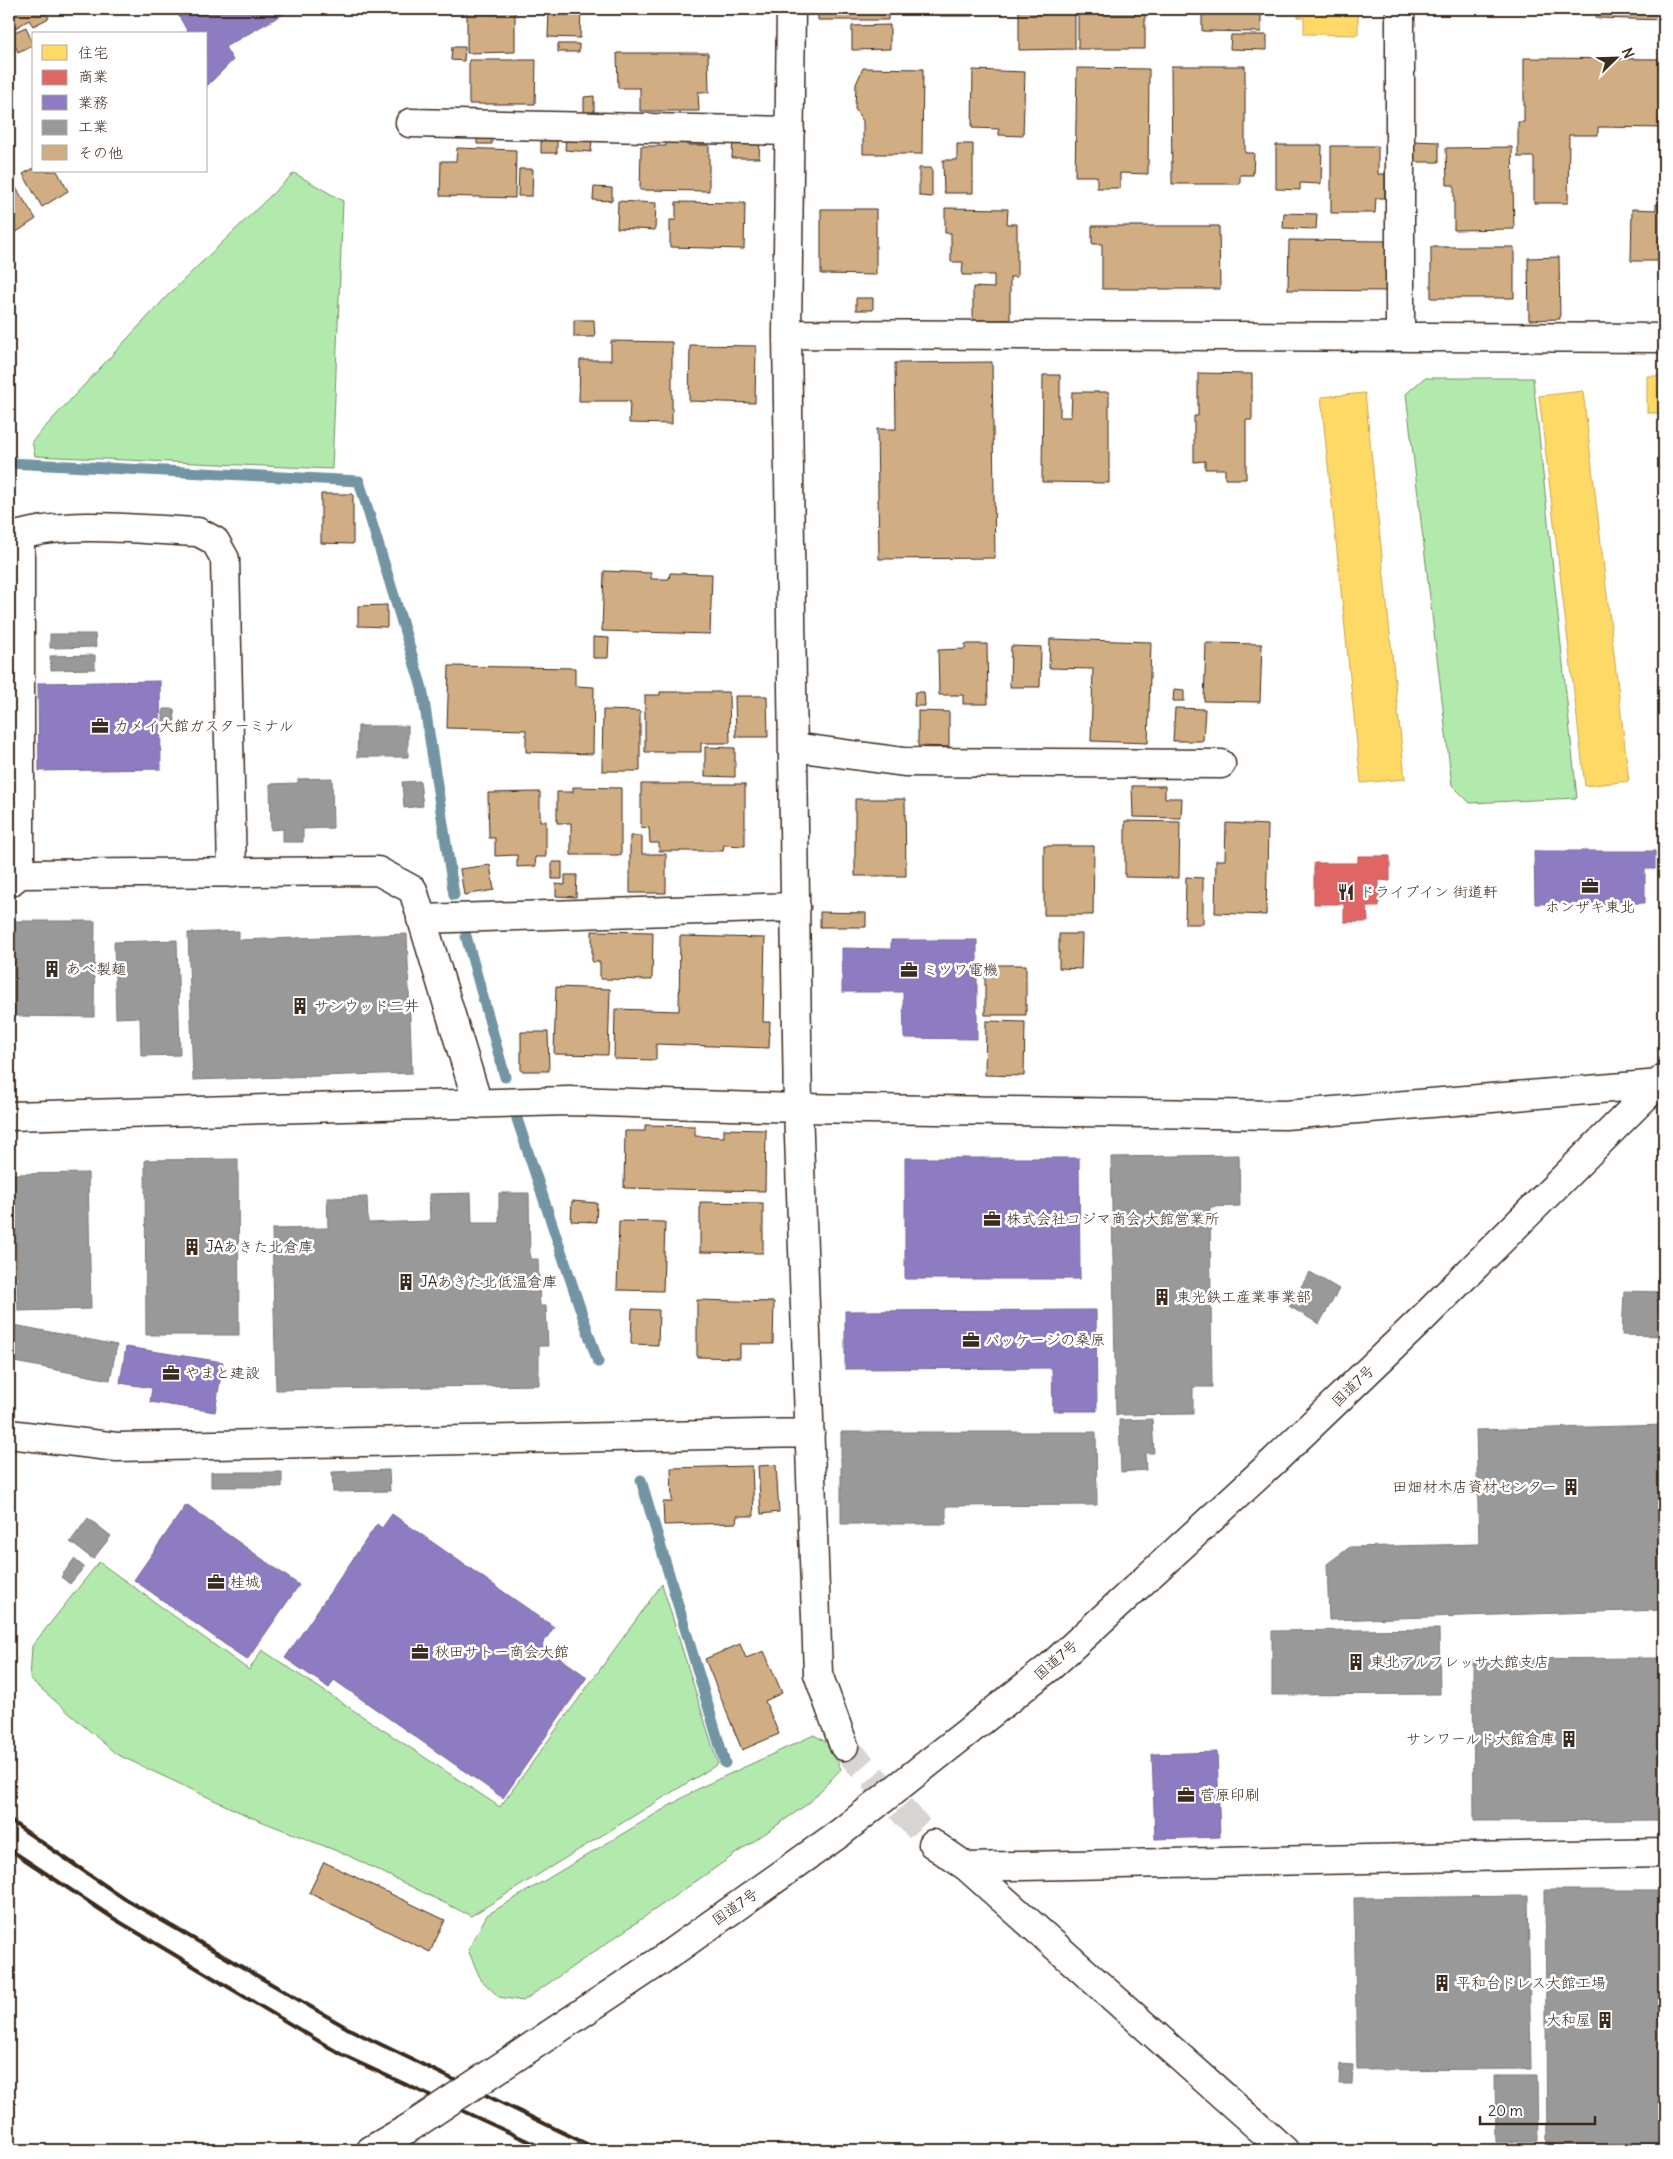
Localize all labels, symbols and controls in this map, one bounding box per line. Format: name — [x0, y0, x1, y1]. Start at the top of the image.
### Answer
legend — [32, 32, 208, 172]
north arrow — [1590, 32, 1640, 82]
text: 住宅 — [78, 43, 108, 62]
text: N — [1618, 45, 1638, 61]
text: 商業 — [78, 67, 108, 86]
text: 業務 — [78, 93, 108, 112]
text: 工業 — [78, 117, 108, 136]
text: その他 — [78, 143, 123, 162]
office icon: カメイ大館ガスターミナル — [90, 716, 110, 736]
place label: カメイ大館ガスターミナル — [114, 716, 293, 735]
office icon: ホンザキ東北 — [1580, 876, 1600, 896]
restaurant icon: ドライブイン 街道軒 — [1336, 882, 1356, 902]
place label: ドライブイン 街道軒 — [1360, 882, 1498, 901]
place label: ホンザキ東北 — [1545, 897, 1635, 916]
building icon: あべ製麺 — [42, 959, 62, 979]
place label: あべ製麺 — [66, 959, 126, 978]
office icon: ミツワ電機 — [899, 960, 919, 980]
place label: ミツワ電機 — [923, 960, 998, 979]
building icon: サンウッド二井 — [290, 996, 310, 1016]
place label: サンウッド二井 — [314, 996, 419, 1015]
office icon: 株式会社コジマ商会 大館営業所 — [982, 1209, 1002, 1229]
place label: 株式会社コジマ商会 大館営業所 — [1006, 1209, 1220, 1228]
building icon: JAあきた北倉庫 — [182, 1237, 202, 1257]
place label: JAあきた北倉庫 — [206, 1237, 313, 1256]
building icon: JAあきた北低温倉庫 — [396, 1272, 416, 1292]
place label: JAあきた北低温倉庫 — [420, 1272, 557, 1291]
building icon: 東光鉄工産業事業部 — [1152, 1287, 1172, 1307]
place label: 東光鉄工産業事業部 — [1176, 1287, 1311, 1306]
office icon: パッケージの桑原 — [961, 1330, 981, 1350]
place label: パッケージの桑原 — [985, 1330, 1105, 1349]
street label: 国道7号 — [1327, 1361, 1378, 1411]
office icon: やまと建設 — [161, 1363, 181, 1383]
place label: やまと建設 — [185, 1363, 260, 1382]
place label: 田畑材木店資材センター — [1393, 1477, 1557, 1496]
building icon: 田畑材木店資材センター — [1561, 1477, 1581, 1497]
office icon: 桂城 — [206, 1572, 226, 1592]
place label: 桂城 — [230, 1572, 260, 1591]
street label: 国道7号 — [1030, 1635, 1082, 1684]
office icon: 秋田サトー商会大館 — [410, 1642, 430, 1662]
place label: 秋田サトー商会大館 — [434, 1642, 569, 1661]
building icon: 東北アルフレッサ大館支店 — [1346, 1652, 1366, 1672]
place label: 東北アルフレッサ大館支店 — [1370, 1652, 1549, 1671]
place label: サンワールド大館倉庫 — [1406, 1729, 1555, 1748]
building icon: サンワールド大館倉庫 — [1559, 1729, 1579, 1749]
office icon: 菅原印刷 — [1176, 1785, 1196, 1805]
place label: 菅原印刷 — [1200, 1785, 1260, 1804]
street label: 国道7号 — [708, 1884, 762, 1929]
building icon: 平和台ドレス大館工場 — [1432, 1973, 1452, 1993]
place label: 平和台ドレス大館工場 — [1456, 1973, 1606, 1992]
place label: 大和屋 — [1546, 2010, 1591, 2029]
building icon: 大和屋 — [1595, 2010, 1615, 2030]
scale bar — [1480, 2094, 1596, 2126]
text: 20 m — [1488, 2101, 1523, 2120]

